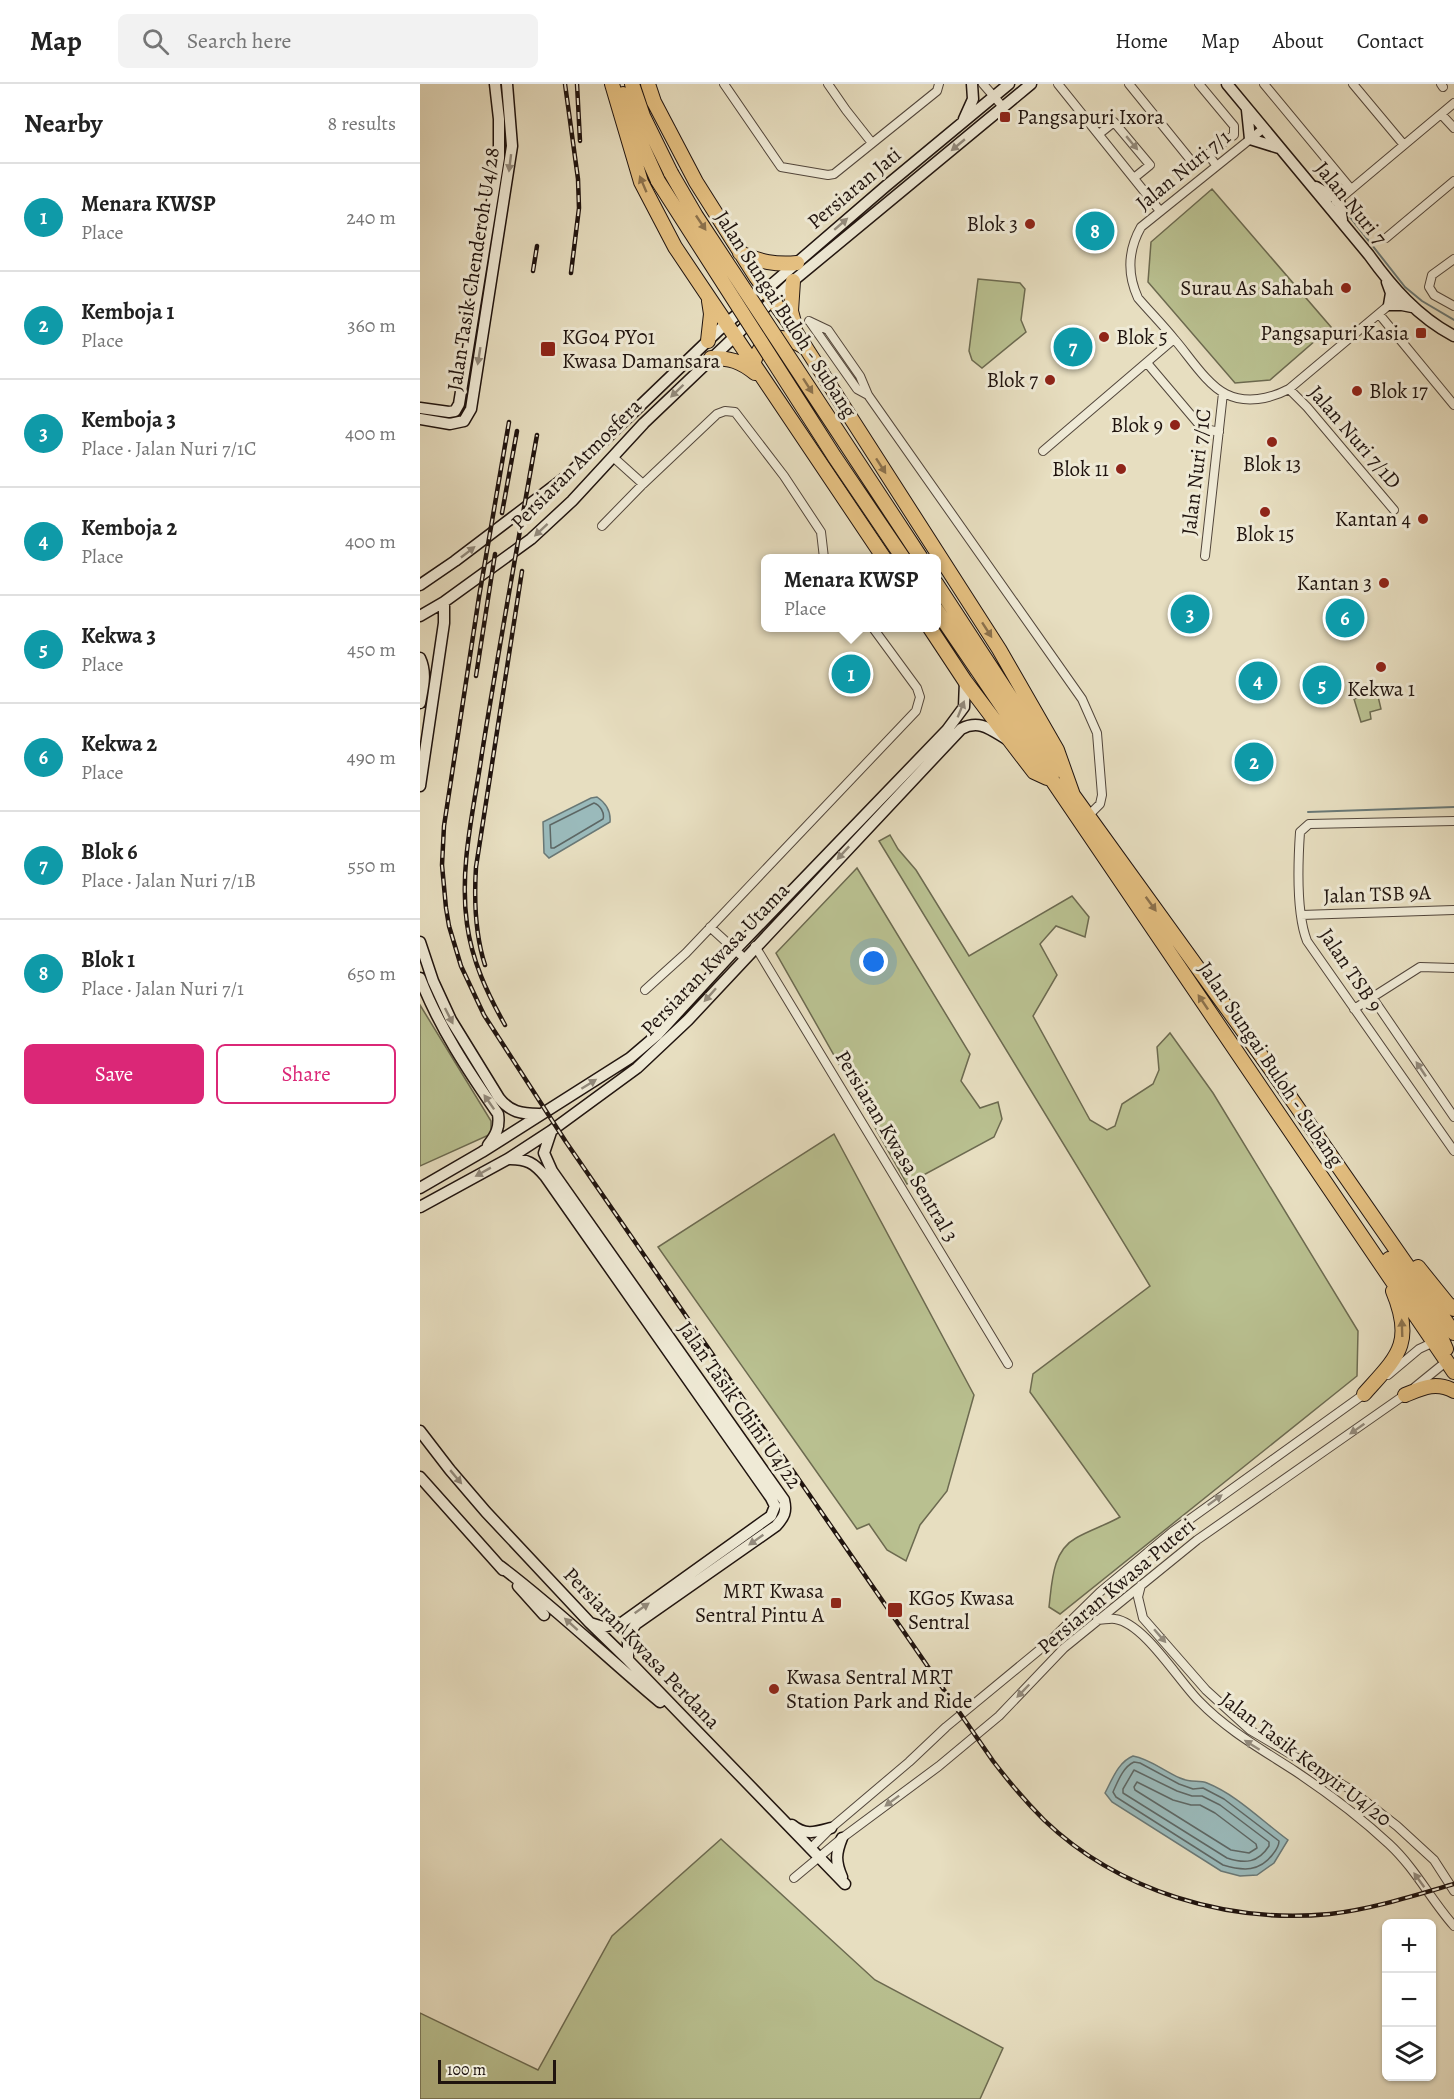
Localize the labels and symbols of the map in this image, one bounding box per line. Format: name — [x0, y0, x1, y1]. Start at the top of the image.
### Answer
place label: Pangsapuri Ixora — [1017, 103, 1164, 131]
marker: Pangsapuri Ixora — [998, 110, 1012, 124]
street label: Jalan Nuri 7/1 — [1130, 123, 1236, 217]
one-way arrow — [1125, 135, 1138, 151]
one-way arrow — [951, 138, 966, 151]
street label: Persiaran Jati — [801, 140, 907, 235]
street label: Jalan Tasik Chenderoh U4/28 — [440, 145, 506, 393]
one-way arrow — [505, 154, 515, 173]
street label: Jalan Nuri 7 — [1309, 155, 1393, 251]
one-way arrow — [638, 174, 648, 192]
street label: Jalan Sungai Buloh - Subang — [708, 205, 864, 423]
pin: 8 — [1076, 208, 1114, 254]
place label: Blok 3 — [967, 210, 1018, 238]
one-way arrow — [695, 215, 707, 231]
marker: Blok 3 — [1023, 217, 1037, 231]
one-way arrow — [834, 218, 849, 231]
place label: Surau As Sahabah — [1180, 274, 1334, 302]
marker: Surau As Sahabah — [1339, 281, 1353, 295]
place label: Pangsapuri Kasia — [1260, 319, 1409, 347]
place label: KG04 PY01 Kwasa Damansara — [562, 323, 721, 375]
place label: Blok 5 — [1116, 323, 1168, 351]
pin: 7 — [1054, 324, 1092, 370]
marker: Pangsapuri Kasia — [1414, 326, 1428, 340]
marker: Blok 5 — [1097, 330, 1111, 344]
marker: KG04 PY01 Kwasa Damansara — [539, 340, 557, 358]
one-way arrow — [475, 346, 484, 365]
place label: Blok 7 — [986, 366, 1038, 394]
marker: Blok 7 — [1043, 373, 1057, 387]
place label: Blok 17 — [1369, 377, 1428, 405]
one-way arrow — [803, 378, 814, 395]
street label: Jalan Nuri 7/1D — [1302, 379, 1408, 495]
one-way arrow — [671, 383, 685, 397]
marker: Blok 17 — [1350, 384, 1364, 398]
street label: Persiaran Atmosfera — [504, 392, 648, 536]
street label: Jalan Nuri 7/1C — [1174, 407, 1218, 537]
place label: Blok 9 — [1111, 411, 1163, 439]
marker: Blok 9 — [1168, 418, 1182, 432]
marker: Blok 13 — [1265, 435, 1279, 449]
place label: Blok 13 — [1243, 450, 1301, 478]
place label: Blok 11 — [1052, 455, 1109, 483]
one-way arrow — [875, 458, 887, 474]
marker: Blok 11 — [1114, 462, 1128, 476]
marker: Blok 15 — [1258, 505, 1272, 519]
place label: Kantan 4 — [1335, 505, 1411, 533]
marker: Kantan 4 — [1416, 512, 1430, 526]
place label: Blok 15 — [1236, 520, 1294, 548]
one-way arrow — [534, 523, 549, 536]
one-way arrow — [460, 545, 476, 558]
place label: Kantan 3 — [1297, 569, 1372, 597]
marker: Kantan 3 — [1377, 576, 1391, 590]
pin: 3 — [1170, 592, 1210, 636]
pin: 6 — [1326, 596, 1364, 640]
one-way arrow — [981, 622, 992, 638]
pin: 1 — [832, 652, 870, 696]
pin: 4 — [1238, 658, 1278, 704]
marker: Kekwa 1 — [1374, 660, 1388, 674]
pin: 5 — [1302, 662, 1342, 708]
place label: Kekwa 1 — [1347, 675, 1415, 703]
one-way arrow — [956, 699, 966, 717]
pin: 2 — [1234, 740, 1274, 784]
one-way arrow — [836, 845, 850, 860]
street label: Persiaran Kwasa Utama — [634, 876, 796, 1042]
street label: Jalan TSB 9A — [1323, 878, 1432, 910]
one-way arrow — [1145, 896, 1157, 912]
street label: Jalan TSB 9 — [1313, 923, 1389, 1017]
your location — [859, 947, 888, 976]
street label: Jalan Sungai Buloh - Subang — [1192, 956, 1350, 1172]
one-way arrow — [703, 988, 717, 1003]
one-way arrow — [1198, 994, 1209, 1010]
one-way arrow — [445, 1007, 454, 1024]
street label: Persiaran Kwasa Sentral 3 — [829, 1045, 965, 1247]
one-way arrow — [1415, 1061, 1426, 1077]
one-way arrow — [581, 1078, 597, 1089]
one-way arrow — [483, 1094, 495, 1110]
one-way arrow — [475, 1167, 492, 1177]
street label: Jalan Tasik Chini U4/22 — [672, 1316, 808, 1494]
one-way arrow — [1397, 1318, 1406, 1337]
one-way arrow — [1350, 1423, 1366, 1435]
one-way arrow — [449, 1469, 462, 1484]
one-way arrow — [1207, 1494, 1223, 1506]
street label: Persiaran Kwasa Puteri — [1031, 1512, 1201, 1660]
one-way arrow — [748, 1534, 764, 1545]
street label: Persiaran Kwasa Perdana — [557, 1561, 727, 1735]
place label: MRT Kwasa Sentral Pintu A — [695, 1577, 825, 1629]
place label: KG05 Kwasa Sentral — [908, 1584, 1014, 1636]
marker: MRT Kwasa Sentral Pintu A — [829, 1596, 843, 1610]
marker: KG05 Kwasa Sentral — [886, 1601, 904, 1619]
one-way arrow — [634, 1602, 650, 1614]
one-way arrow — [564, 1618, 579, 1631]
one-way arrow — [1153, 1628, 1166, 1643]
place label: Kwasa Sentral MRT Station Park and Ride — [786, 1663, 972, 1715]
marker: Kwasa Sentral MRT Station Park and Ride — [767, 1682, 781, 1696]
one-way arrow — [1016, 1684, 1030, 1699]
street label: Jalan Tasik Kenyir U4/20 — [1214, 1685, 1398, 1833]
one-way arrow — [1244, 1739, 1260, 1750]
one-way arrow — [884, 1795, 900, 1807]
one-way arrow — [1413, 1872, 1425, 1888]
scale bar — [438, 2057, 556, 2084]

